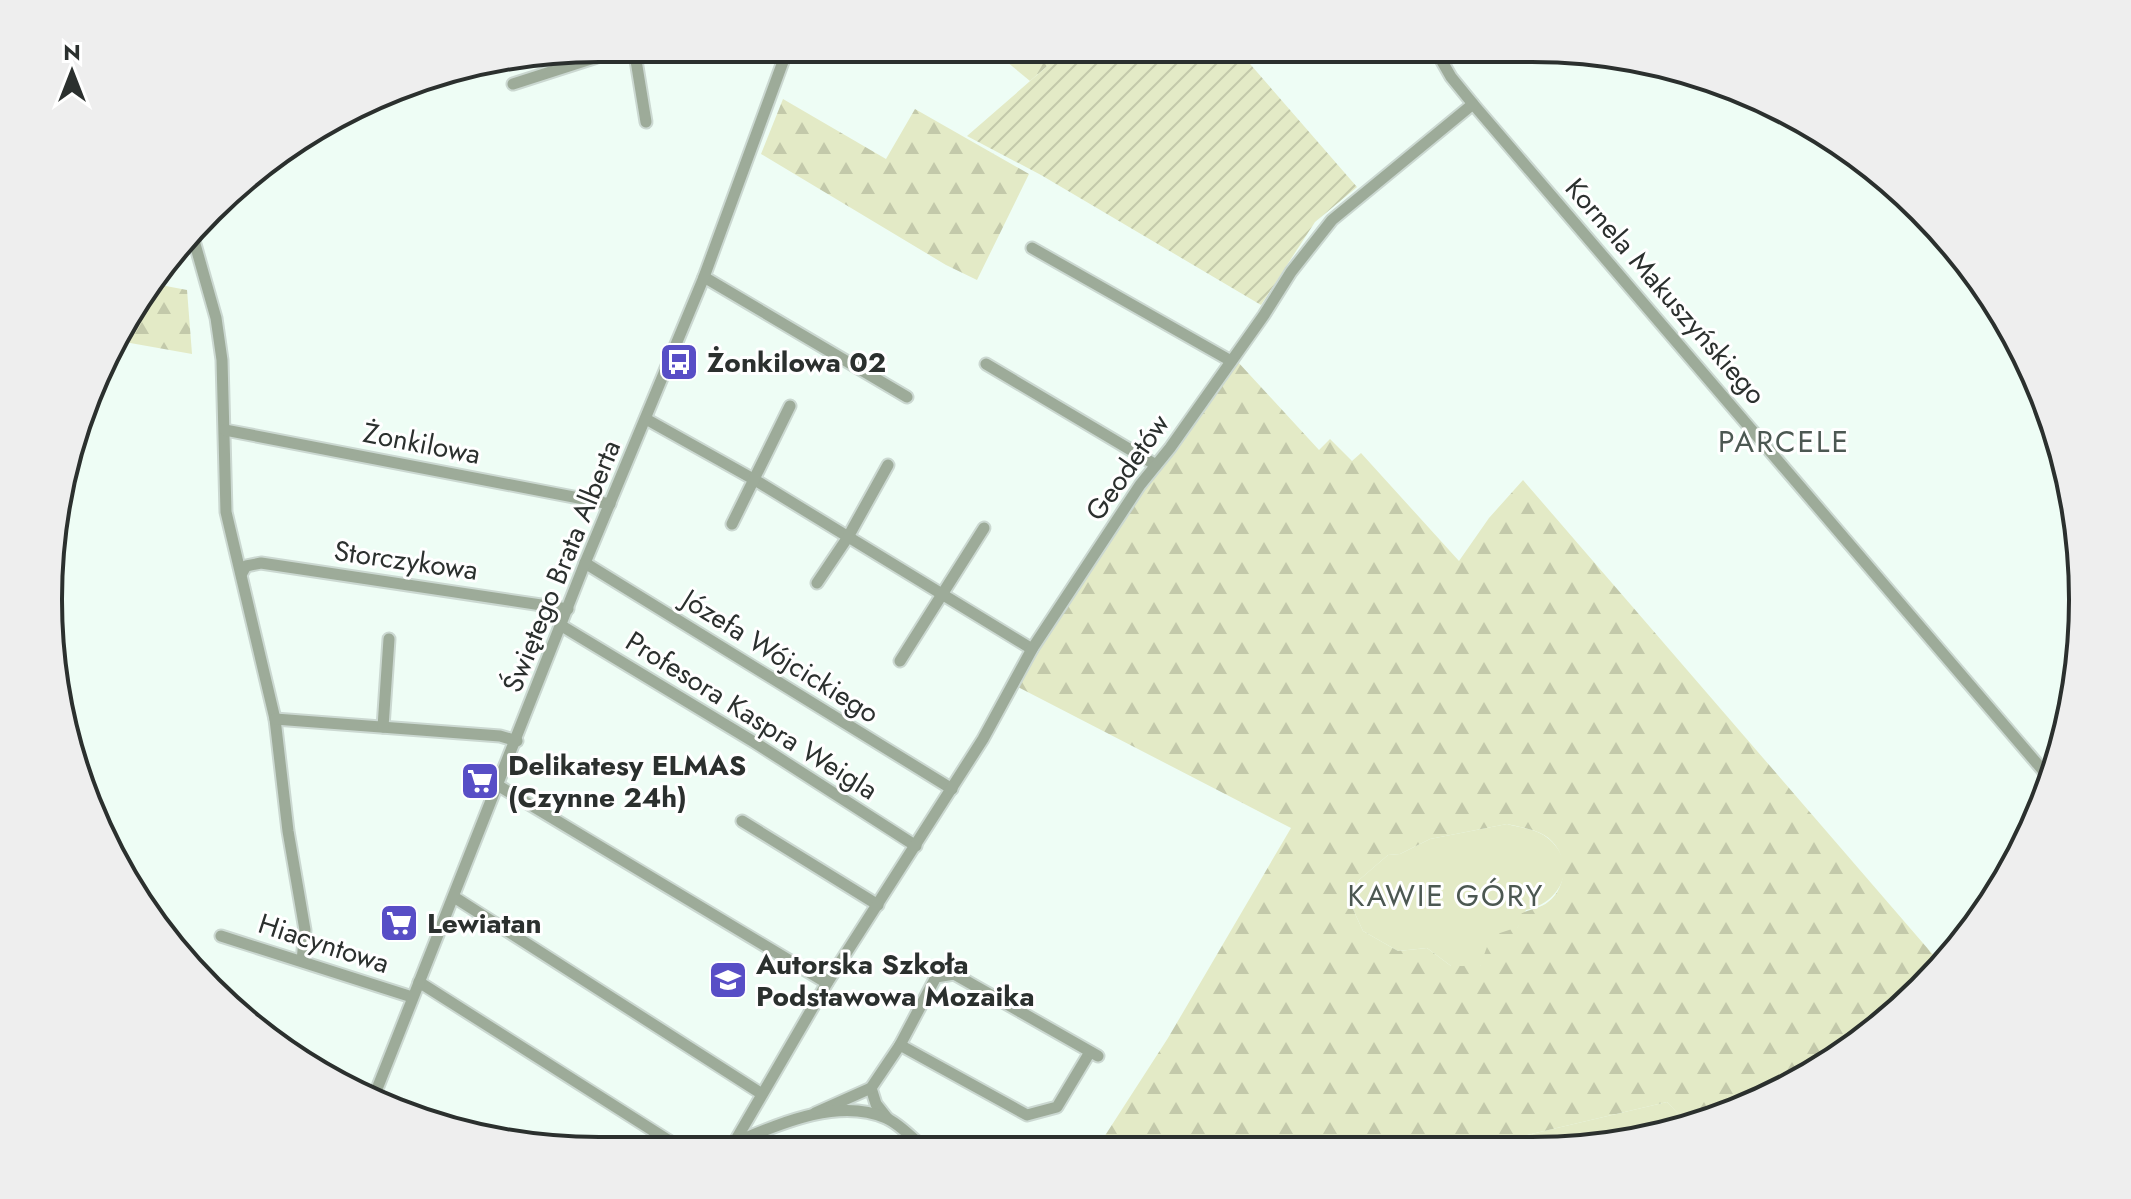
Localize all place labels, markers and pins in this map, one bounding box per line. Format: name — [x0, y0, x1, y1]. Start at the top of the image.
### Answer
bus stop icon: Żonkilowa 02 — [658, 341, 700, 383]
place label: Żonkilowa 02 — [707, 342, 886, 383]
place label: Delikatesy ELMAS (Czynne 24h) — [508, 745, 746, 818]
supermarket icon: Delikatesy ELMAS (Czynne 24h) — [459, 760, 501, 802]
supermarket icon: Lewiatan — [378, 902, 420, 944]
place label: Lewiatan — [427, 903, 542, 944]
place label: Autorska Szkoła Podstawowa Mozaika — [755, 944, 1035, 1017]
school or university icon: Autorska Szkoła Podstawowa Mozaika — [707, 959, 749, 1001]

